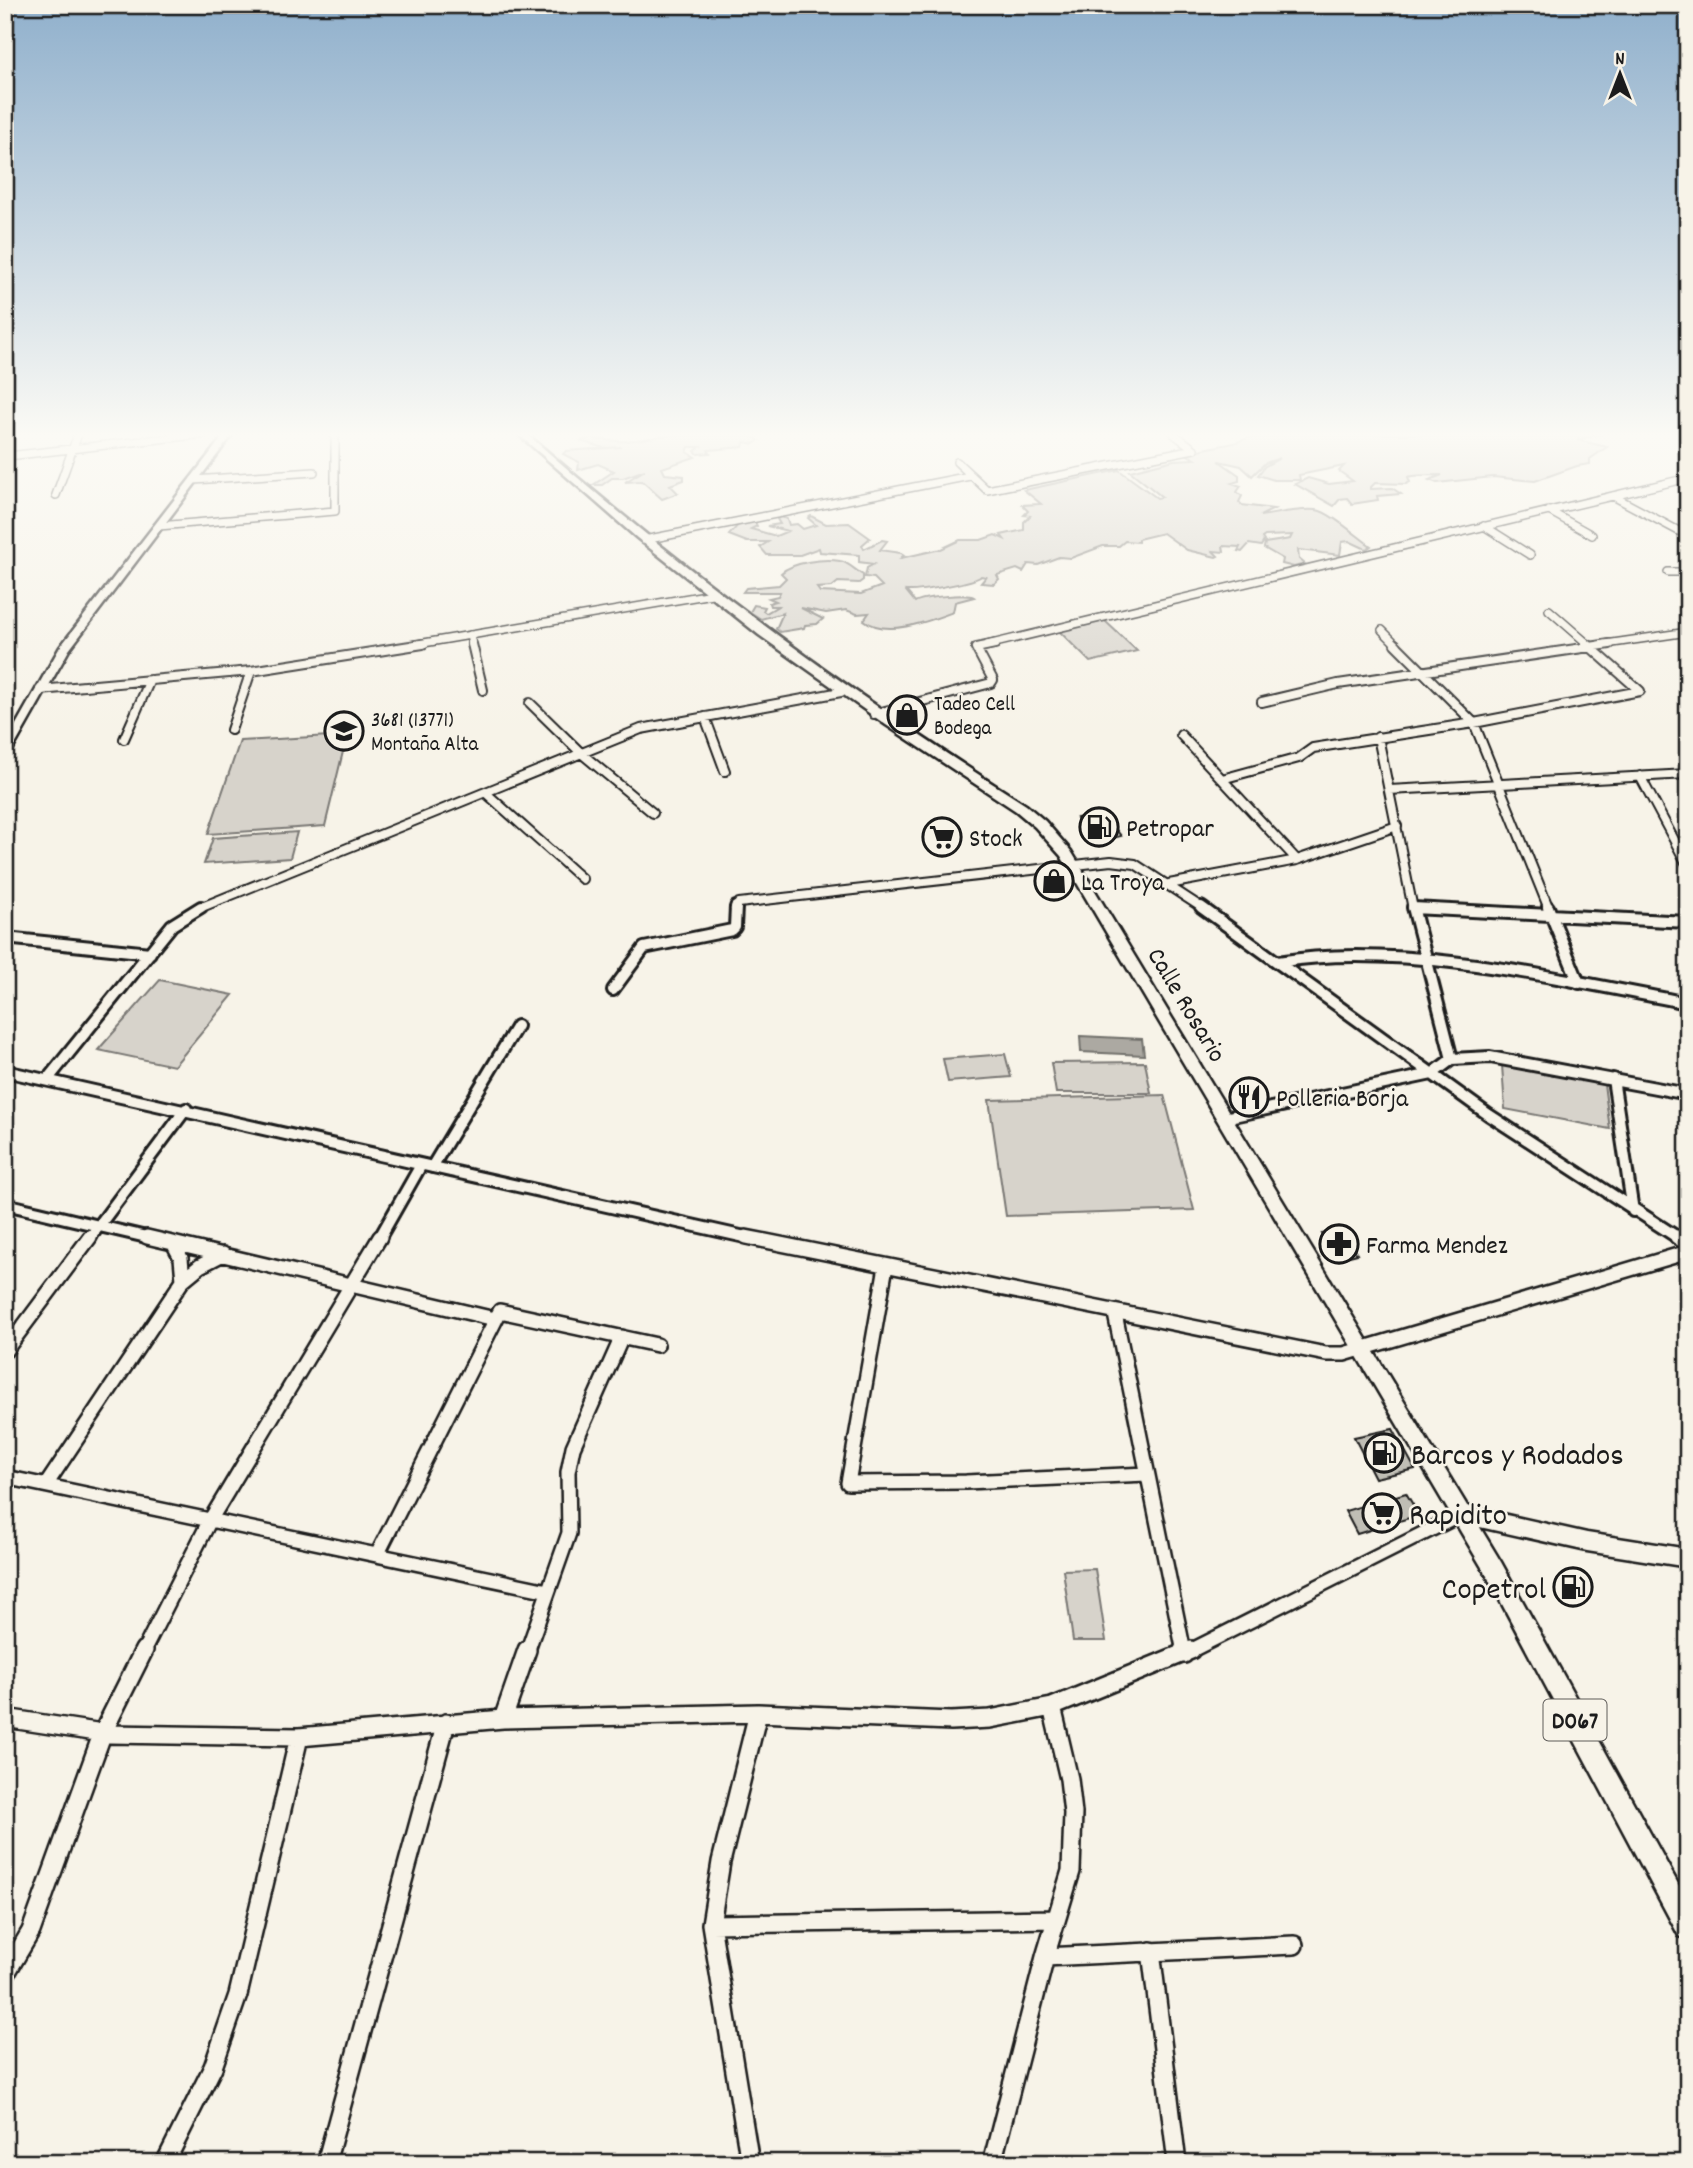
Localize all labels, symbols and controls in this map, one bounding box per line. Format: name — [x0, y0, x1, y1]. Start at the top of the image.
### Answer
north arrow — [1584, 38, 1654, 108]
text: N — [1615, 47, 1625, 74]
place label: Tadeo Cell Bodega — [934, 691, 1015, 745]
shop icon: Tadeo Cell Bodega — [886, 694, 928, 736]
place label: 3681 (13771) Montaña Alta — [371, 707, 480, 761]
school or university icon: 3681 (13771) Montaña Alta — [323, 710, 365, 752]
fuel station icon: Petropar — [1078, 806, 1120, 848]
place label: Petropar — [1126, 812, 1214, 849]
supermarket icon: Stock — [921, 816, 963, 858]
place label: Stock — [969, 822, 1023, 859]
shop icon: La Troya — [1033, 860, 1075, 902]
place label: La Troya — [1081, 866, 1165, 903]
street label: Calle Rosario — [1136, 941, 1234, 1070]
restaurant icon: Polleria Borja — [1228, 1076, 1270, 1118]
place label: Polleria Borja — [1276, 1082, 1409, 1119]
pharmacy icon: Farma Mendez — [1318, 1223, 1360, 1265]
place label: Farma Mendez — [1366, 1229, 1508, 1266]
fuel station icon: Barcos y Rodados — [1363, 1432, 1405, 1474]
place label: Barcos y Rodados — [1411, 1435, 1624, 1481]
supermarket icon: Rapidito — [1361, 1492, 1403, 1534]
place label: Rapidito — [1409, 1495, 1507, 1541]
fuel station icon: Copetrol — [1552, 1566, 1594, 1608]
place label: Copetrol — [1442, 1569, 1546, 1615]
road number: D067 — [1544, 1700, 1606, 1740]

